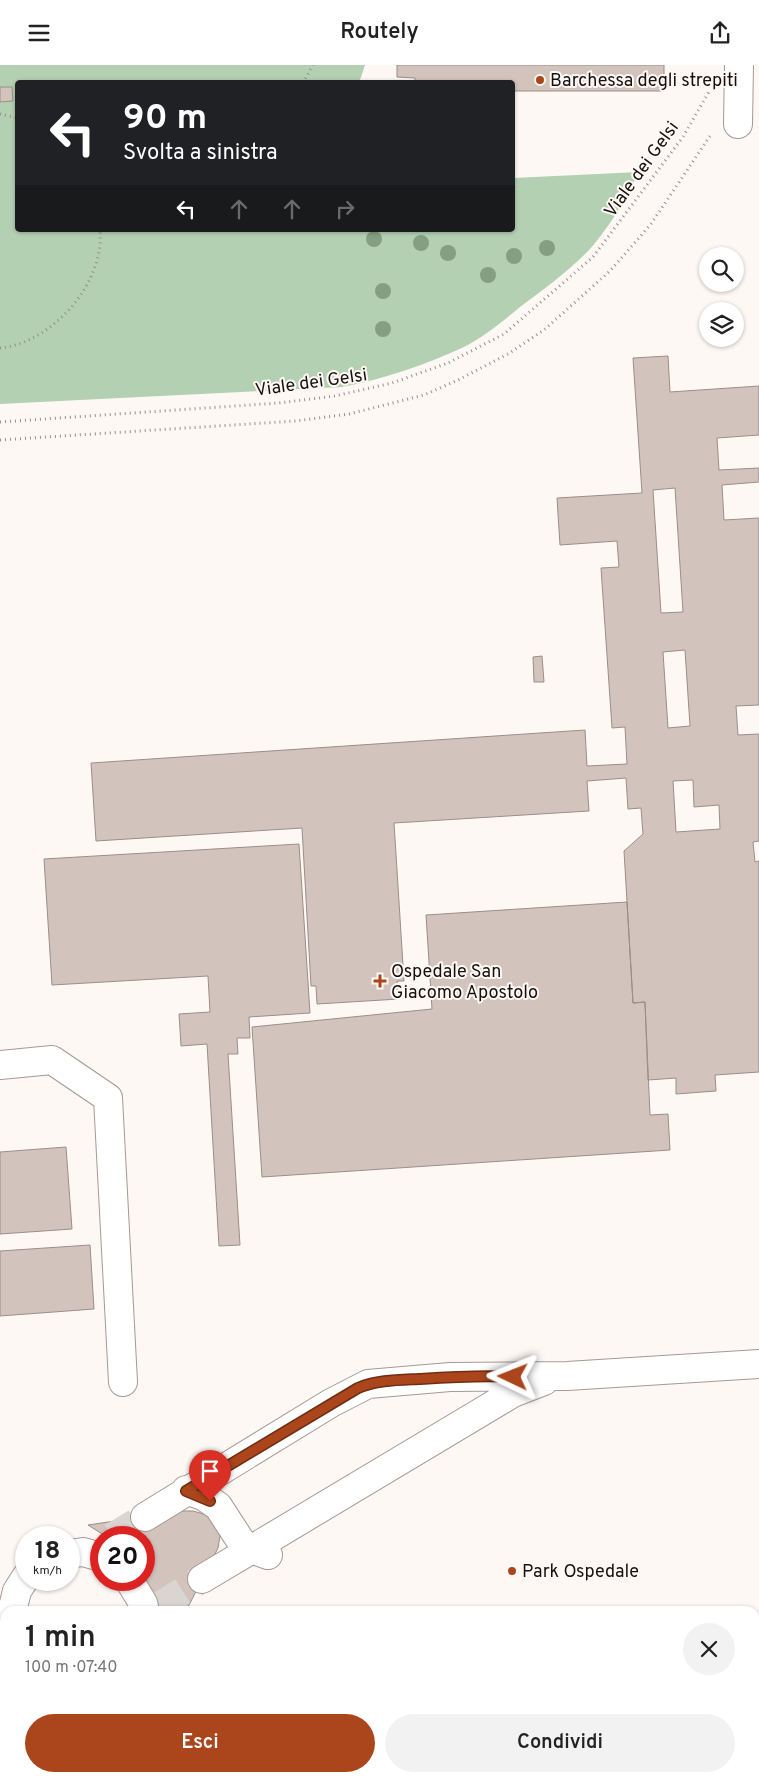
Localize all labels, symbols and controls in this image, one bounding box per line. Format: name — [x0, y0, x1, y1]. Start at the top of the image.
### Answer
icon: menu — [25, 19, 53, 47]
text: Routely — [340, 19, 419, 46]
icon: share — [706, 19, 734, 47]
place label: Barchessa degli strepiti — [550, 70, 738, 93]
marker: Barchessa degli strepiti — [534, 74, 546, 86]
text: 90 m — [123, 97, 207, 141]
icon: left — [40, 100, 105, 165]
street label: Viale dei Gelsi — [600, 117, 685, 222]
text: Svolta a sinistra — [123, 140, 278, 167]
icon: left — [172, 195, 200, 223]
icon: ahead — [225, 195, 253, 223]
icon: ahead — [278, 195, 306, 223]
icon: right — [331, 195, 359, 223]
map controls — [699, 247, 744, 347]
button: search — [699, 247, 744, 292]
button: layers — [699, 302, 744, 347]
street label: Viale dei Gelsi — [254, 364, 369, 403]
place label: Ospedale San Giacomo Apostolo — [391, 961, 538, 1005]
marker: Ospedale San Giacomo Apostolo — [373, 974, 387, 988]
position arrow — [486, 1350, 538, 1402]
pin — [189, 1450, 231, 1501]
icon: arrive — [196, 1457, 224, 1485]
speed limit sign: 20 — [90, 1526, 155, 1591]
text: 18 — [35, 1536, 60, 1568]
place label: Park Ospedale — [522, 1561, 639, 1584]
text: km/h — [33, 1563, 62, 1579]
marker: Park Ospedale — [506, 1565, 518, 1577]
text: 1 min — [25, 1620, 96, 1657]
button: close — [683, 1623, 735, 1675]
text: 100 m · 07:40 — [25, 1658, 118, 1678]
button: Esci — [25, 1714, 375, 1772]
button: Condividi — [385, 1714, 735, 1772]

